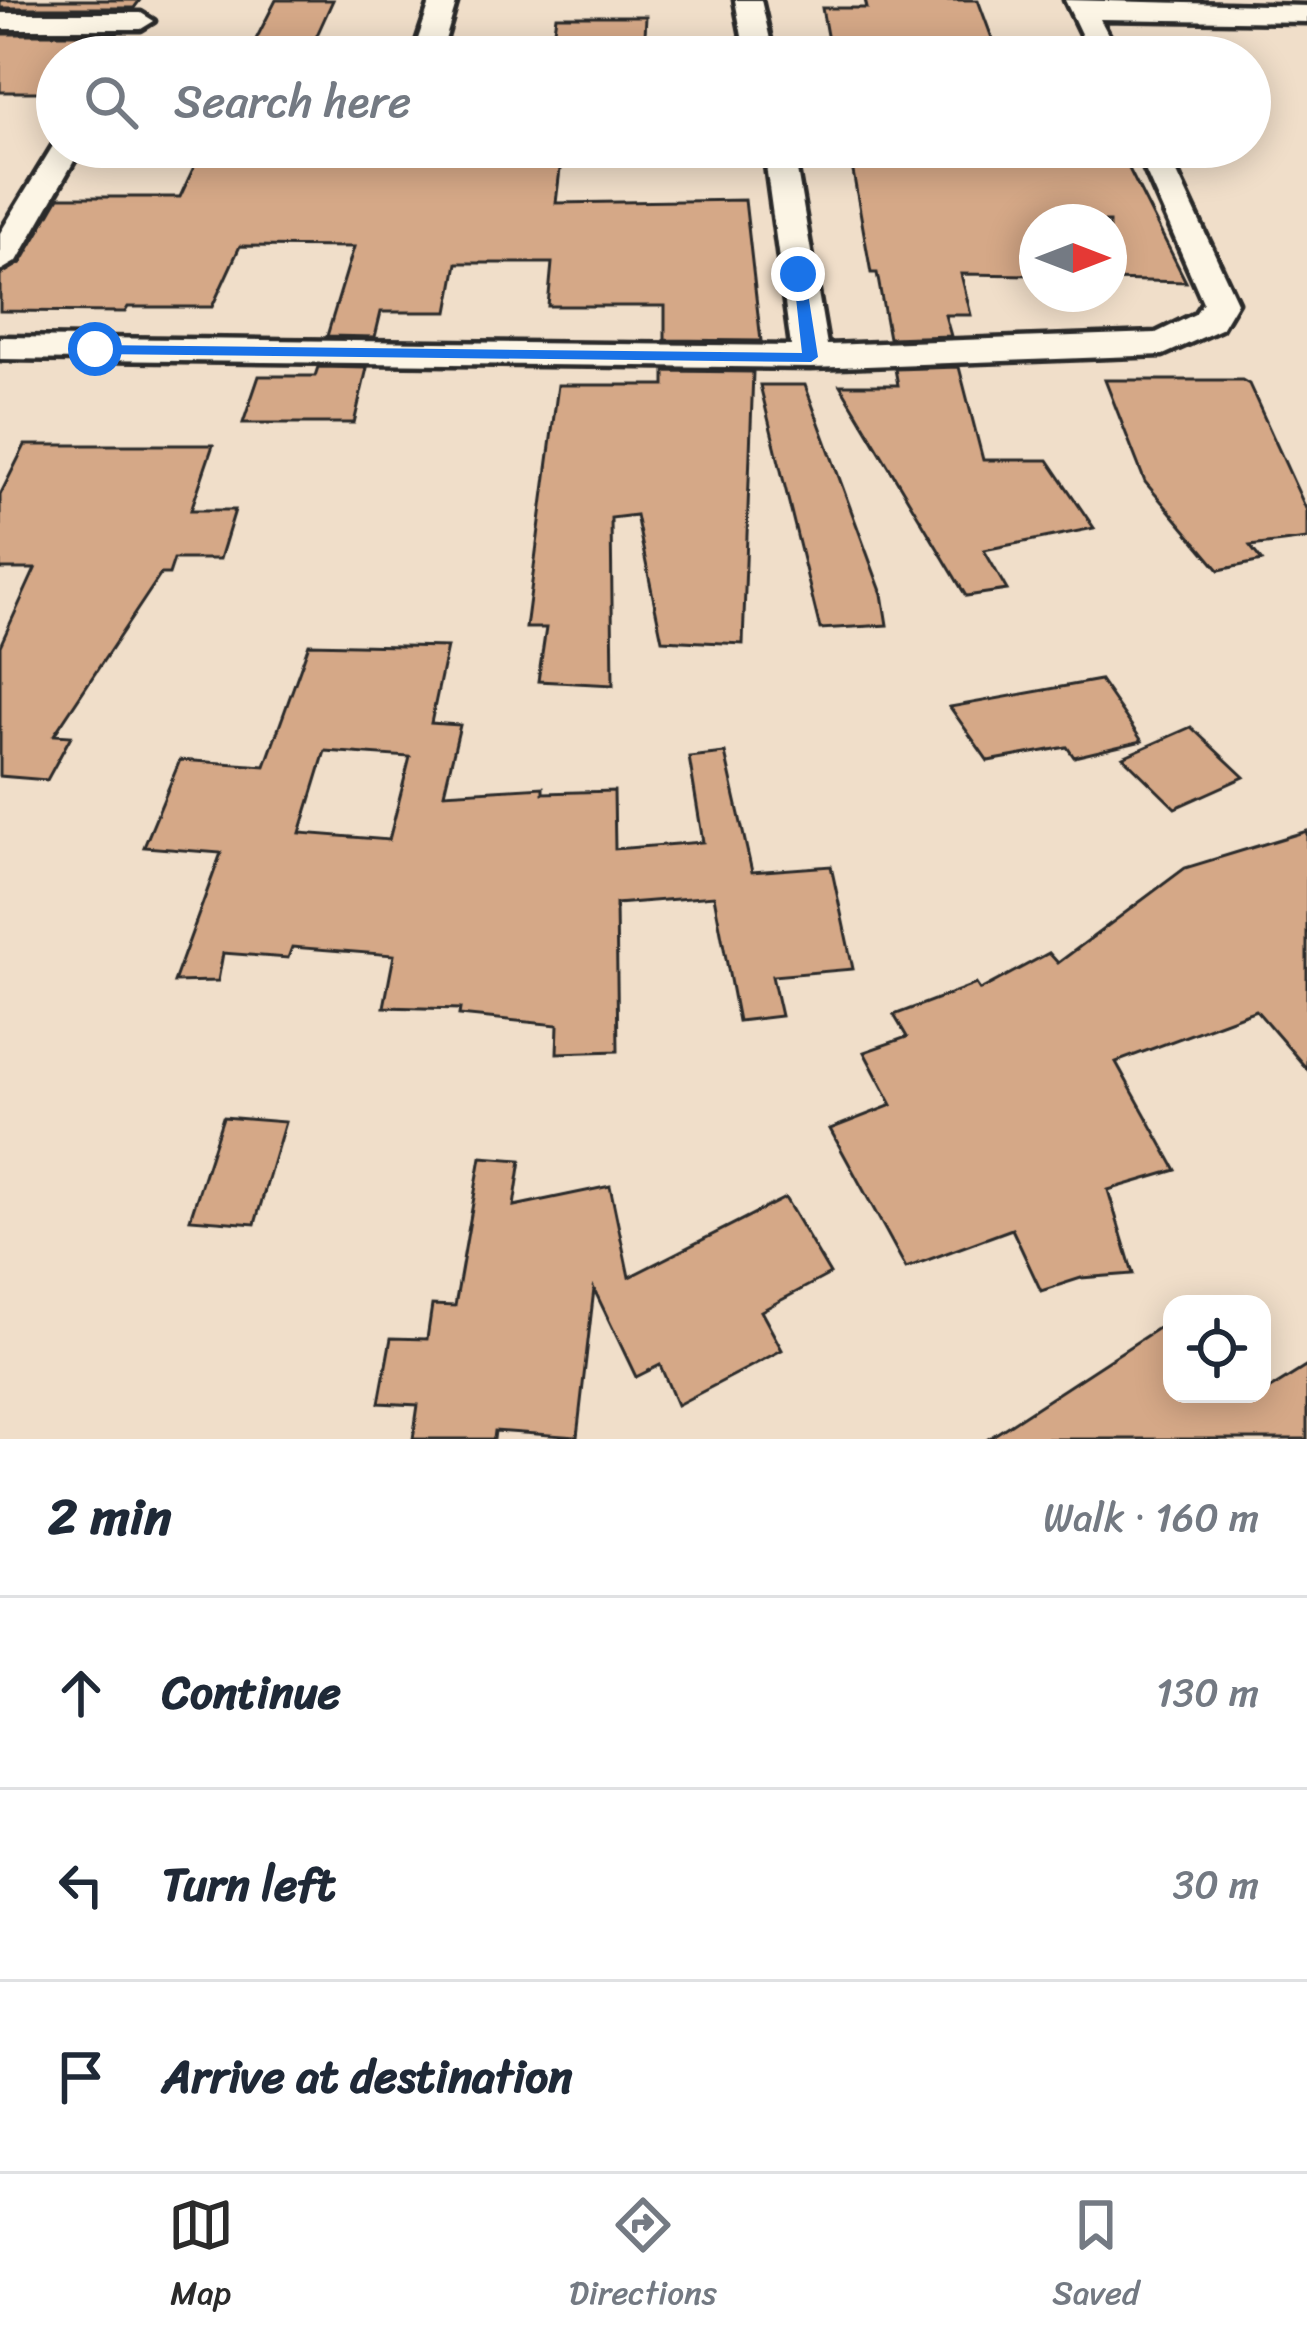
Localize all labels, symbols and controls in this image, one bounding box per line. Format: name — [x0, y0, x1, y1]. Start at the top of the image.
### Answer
search box — [36, 36, 1271, 168]
text: Search here — [174, 62, 411, 142]
icon: search — [78, 69, 144, 135]
north arrow — [1019, 204, 1127, 312]
route end — [771, 247, 825, 301]
route start — [68, 322, 122, 376]
map controls — [1163, 1295, 1271, 1403]
button: locate — [1163, 1295, 1271, 1403]
text: 2 min — [48, 1472, 171, 1562]
text: Walk · 160 m — [1043, 1483, 1259, 1552]
text: Continue — [162, 1653, 341, 1733]
text: 130 m — [1156, 1658, 1259, 1727]
icon: ahead — [48, 1660, 114, 1726]
text: Turn left — [162, 1845, 335, 1925]
text: 30 m — [1173, 1850, 1259, 1919]
icon: left — [48, 1852, 114, 1918]
text: Arrive at destination — [162, 2037, 572, 2117]
icon: arrive — [48, 2044, 114, 2110]
tab: Map — [168, 2192, 234, 2322]
tab: Directions — [569, 2192, 717, 2322]
tab: Saved — [1052, 2192, 1139, 2322]

